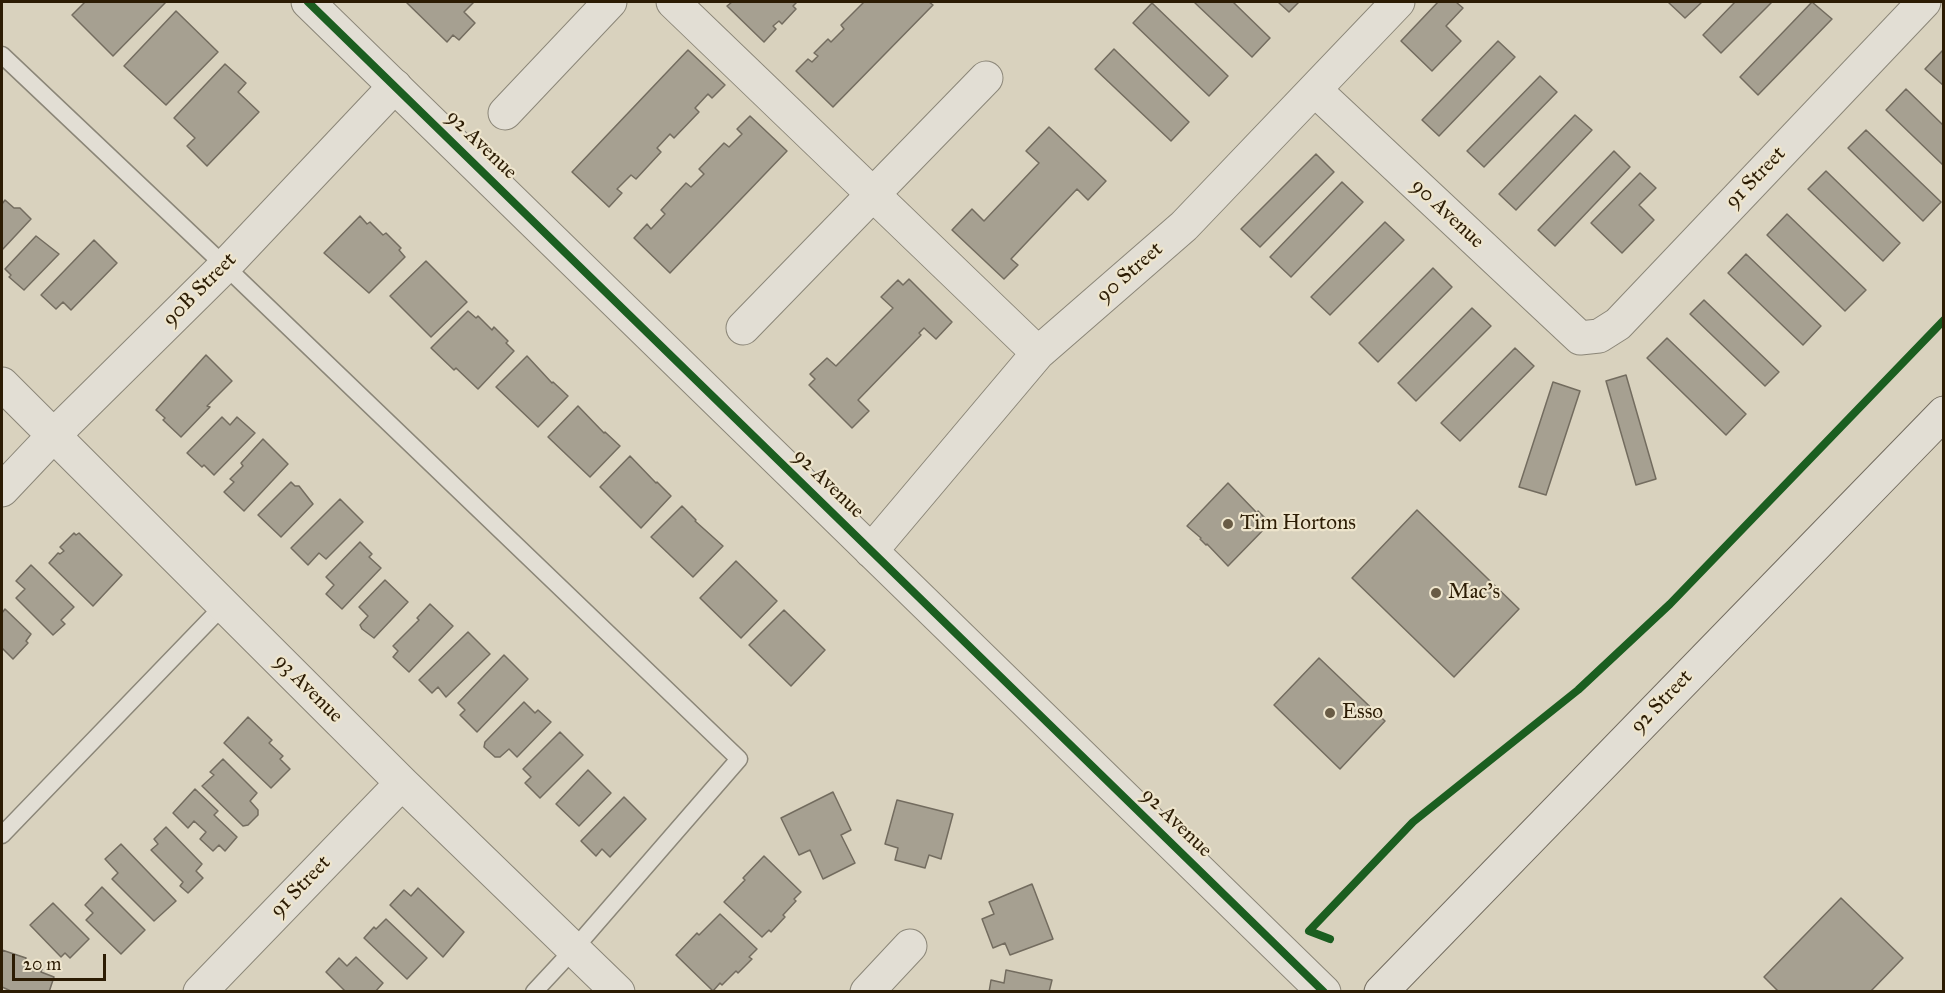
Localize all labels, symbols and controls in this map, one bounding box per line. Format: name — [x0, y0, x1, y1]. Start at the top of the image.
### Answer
street label: 92 Avenue — [440, 105, 522, 185]
street label: 91 Street — [1720, 142, 1792, 214]
street label: 90 Avenue — [1405, 174, 1489, 254]
street label: 90 Street — [1091, 237, 1169, 309]
street label: 90B Street — [158, 248, 242, 332]
street label: 92 Avenue — [787, 444, 869, 524]
place label: Tim Hortons — [1240, 511, 1356, 537]
marker: Tim Hortons — [1221, 517, 1235, 531]
place label: Mac's — [1448, 580, 1500, 606]
marker: Mac's — [1429, 586, 1443, 600]
street label: 93 Avenue — [268, 649, 348, 729]
street label: 92 Street — [1626, 665, 1698, 739]
place label: Esso — [1342, 700, 1383, 726]
marker: Esso — [1323, 706, 1337, 720]
street label: 92 Avenue — [1135, 783, 1217, 863]
street label: 91 Street — [265, 851, 337, 923]
scale bar — [15, 942, 110, 980]
text: 20 m — [23, 953, 61, 975]

